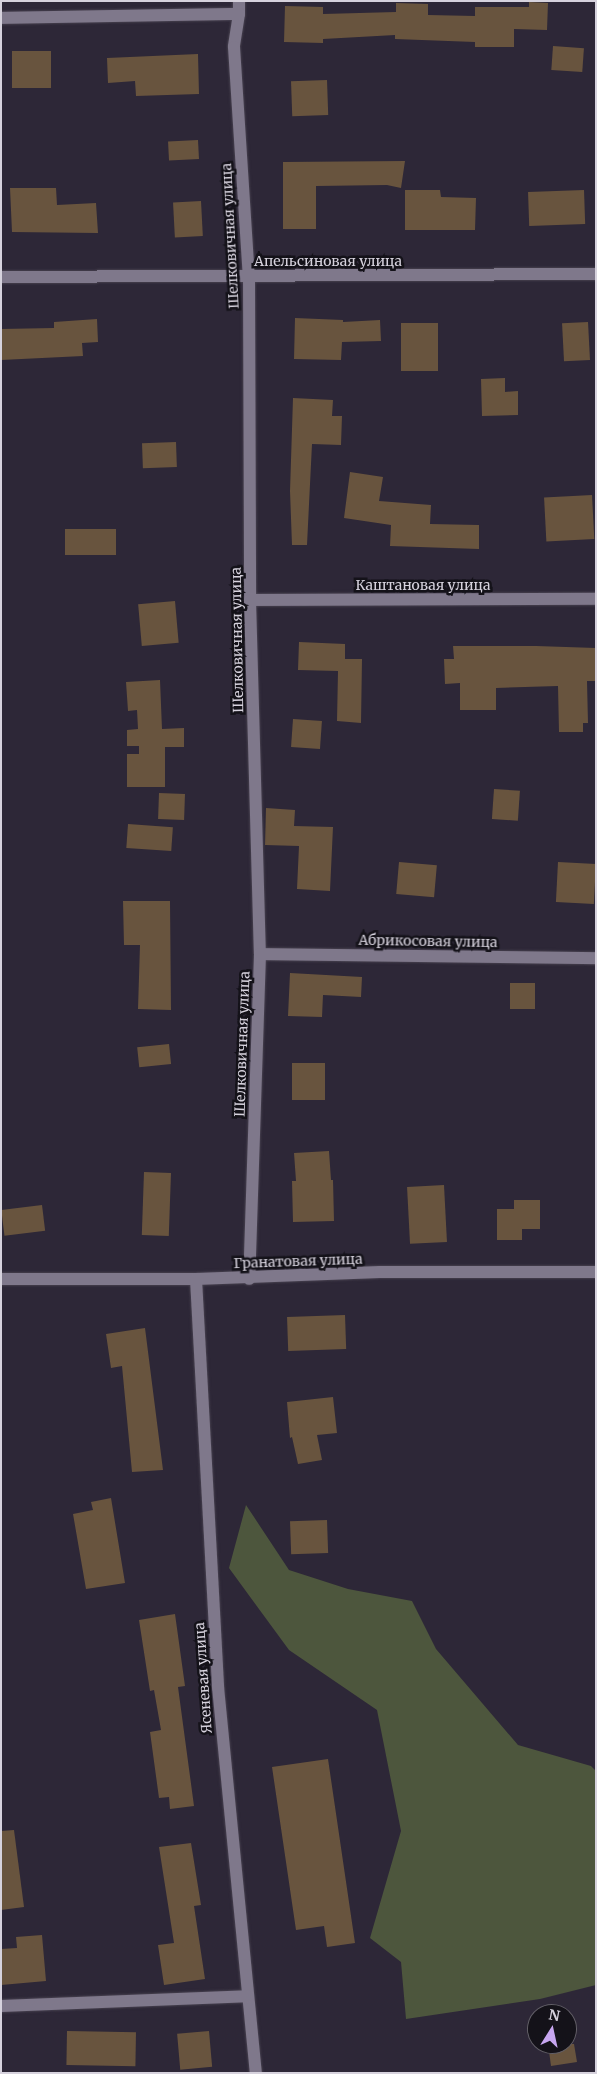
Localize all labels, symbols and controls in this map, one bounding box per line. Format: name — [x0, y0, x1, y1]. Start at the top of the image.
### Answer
street label: Шелковичная улица — [218, 163, 242, 309]
street label: Апельсиновая улица — [254, 253, 402, 269]
street label: Шелковичная улица — [227, 567, 247, 713]
street label: Каштановая улица — [356, 577, 490, 593]
street label: Абрикосовая улица — [358, 931, 498, 951]
street label: Шелковичная улица — [231, 971, 253, 1117]
street label: Гранатовая улица — [233, 1250, 363, 1272]
street label: Ясеневая улица — [191, 1622, 215, 1734]
north arrow — [527, 2004, 577, 2054]
text: N — [547, 2005, 561, 2025]

